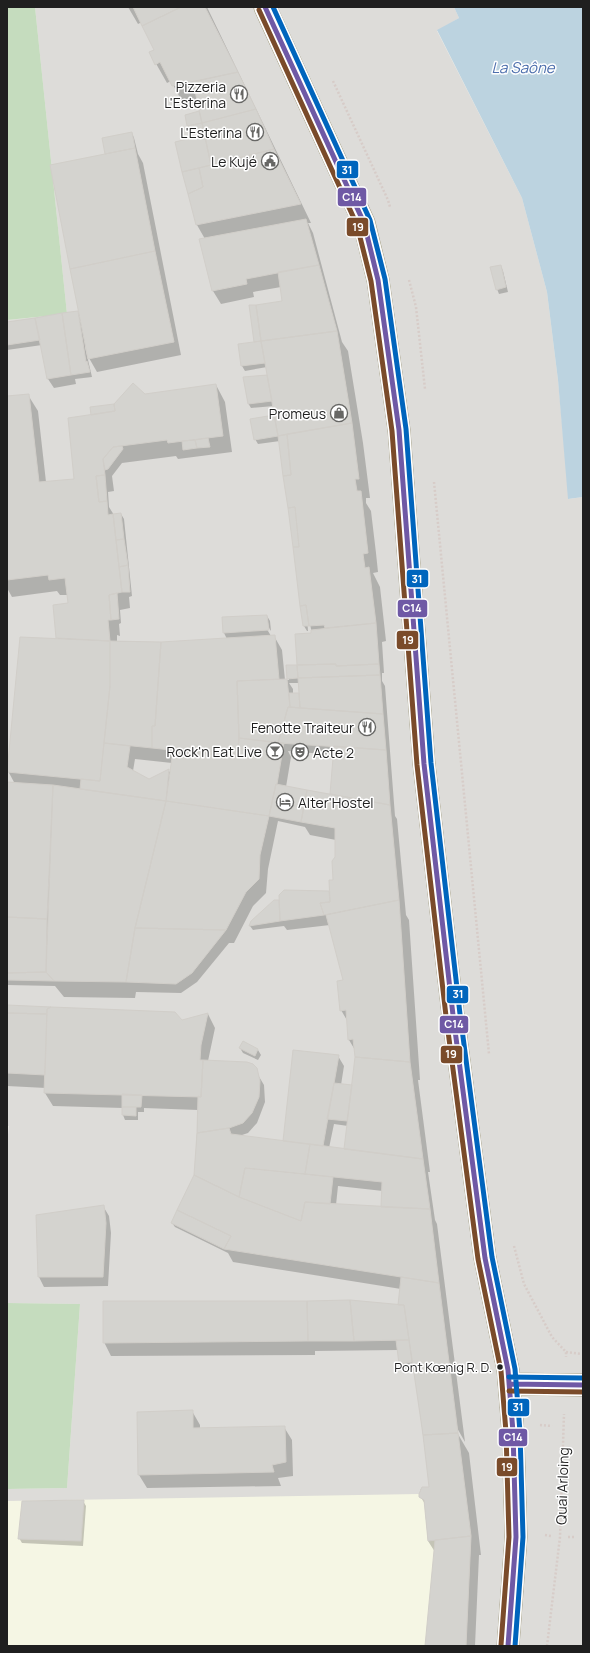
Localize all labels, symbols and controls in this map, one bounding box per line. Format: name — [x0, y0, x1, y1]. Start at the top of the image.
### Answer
water label: La Saône — [491, 57, 556, 78]
place label: Pizzeria L'Esterina — [164, 77, 226, 112]
restaurant icon: Pizzeria L'Esterina — [229, 84, 249, 104]
restaurant icon: L'Esterina — [245, 122, 265, 142]
place label: L'Esterina — [180, 123, 242, 142]
public building icon: Le Kujé — [260, 151, 280, 171]
place label: Le Kujé — [211, 152, 257, 171]
line badge: 31 — [336, 160, 359, 179]
text: 31 — [341, 162, 353, 177]
line badge: C14 — [337, 187, 367, 207]
text: C14 — [342, 189, 362, 204]
line badge: 19 — [346, 217, 369, 237]
text: 19 — [352, 219, 364, 234]
shop icon: Promeus — [329, 403, 349, 423]
place label: Promeus — [269, 404, 326, 423]
line badge: 31 — [406, 569, 429, 588]
text: 31 — [411, 571, 423, 586]
line badge: C14 — [397, 599, 428, 618]
text: C14 — [402, 600, 422, 615]
line badge: 19 — [396, 630, 419, 650]
text: 19 — [402, 632, 414, 647]
restaurant icon: Fenotte Traiteur — [357, 717, 377, 737]
place label: Fenotte Traiteur — [251, 718, 354, 737]
bar icon: Rock'n Eat Live — [265, 741, 285, 761]
place label: Rock'n Eat Live — [166, 742, 262, 761]
theatre icon: Acte 2 — [290, 742, 310, 762]
place label: Acte 2 — [313, 743, 354, 762]
hotel icon: Alter'Hostel — [275, 792, 295, 812]
place label: Alter'Hostel — [298, 793, 374, 812]
line badge: 31 — [446, 985, 469, 1004]
text: 31 — [452, 986, 464, 1001]
line badge: C14 — [439, 1015, 469, 1034]
text: C14 — [444, 1016, 464, 1031]
line badge: 19 — [440, 1045, 463, 1064]
text: 19 — [445, 1046, 457, 1061]
place label: Pont Kœnig R. D. — [394, 1358, 492, 1376]
marker: Pont Kœnig R. D. — [495, 1362, 505, 1372]
line badge: 31 — [507, 1398, 530, 1417]
text: 31 — [512, 1399, 524, 1414]
line badge: C14 — [498, 1428, 528, 1447]
text: C14 — [503, 1429, 523, 1444]
street label: Quai Arloing — [551, 1447, 573, 1525]
line badge: 19 — [496, 1457, 518, 1477]
text: 19 — [501, 1459, 513, 1474]

